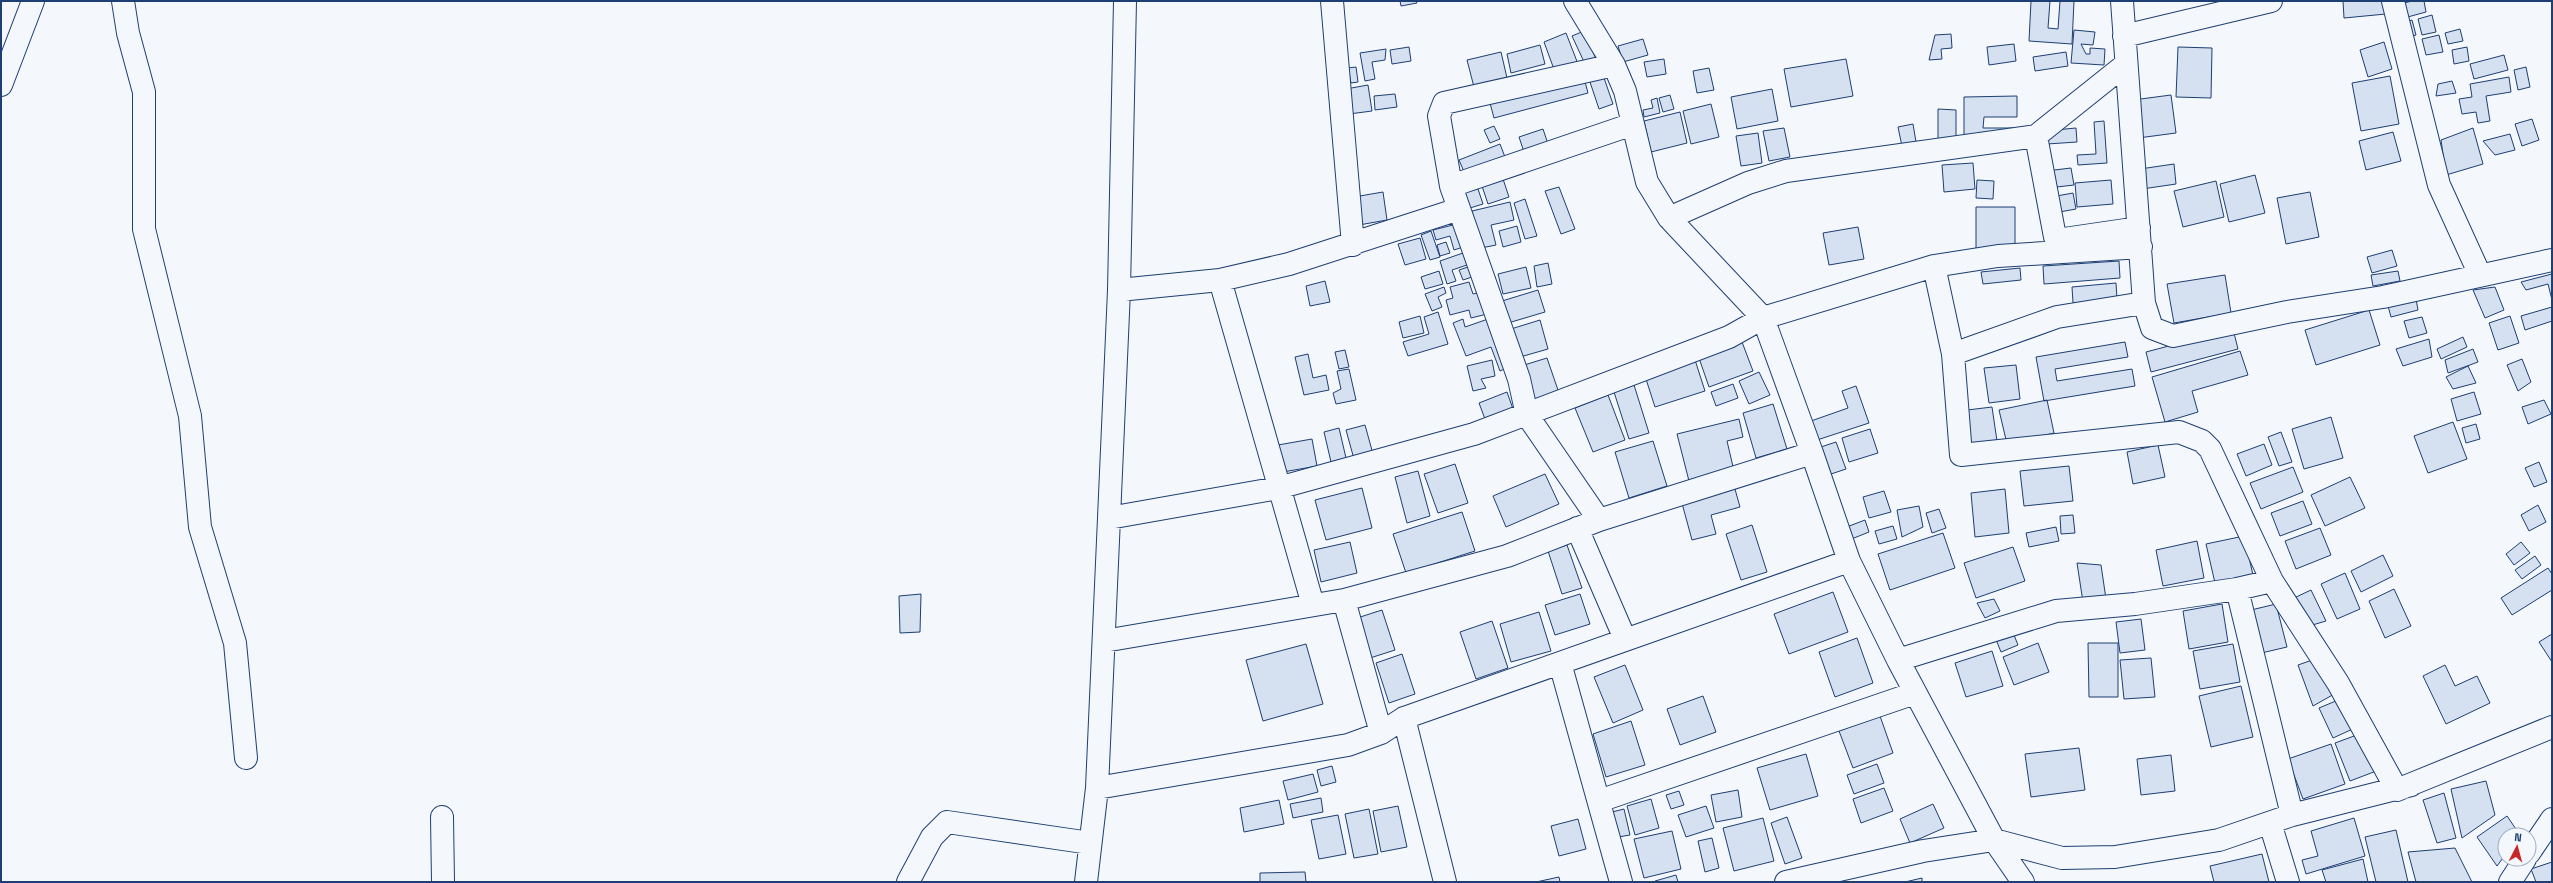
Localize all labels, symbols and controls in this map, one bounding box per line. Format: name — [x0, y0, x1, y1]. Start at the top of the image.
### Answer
north arrow — [2497, 827, 2537, 867]
text: N — [2514, 830, 2522, 844]

